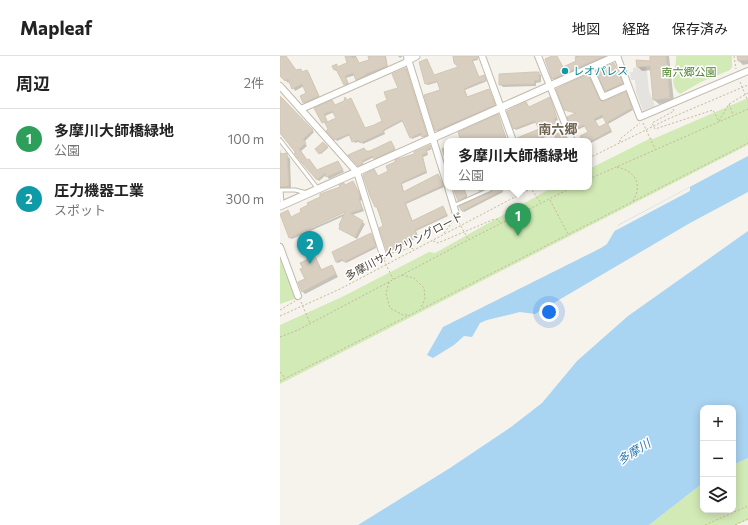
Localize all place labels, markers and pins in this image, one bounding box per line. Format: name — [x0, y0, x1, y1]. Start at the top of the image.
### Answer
place label: レオパレス — [573, 64, 628, 77]
marker: レオパレス — [560, 66, 570, 76]
pin: 1 — [505, 203, 531, 236]
pin: 2 — [297, 231, 323, 264]

